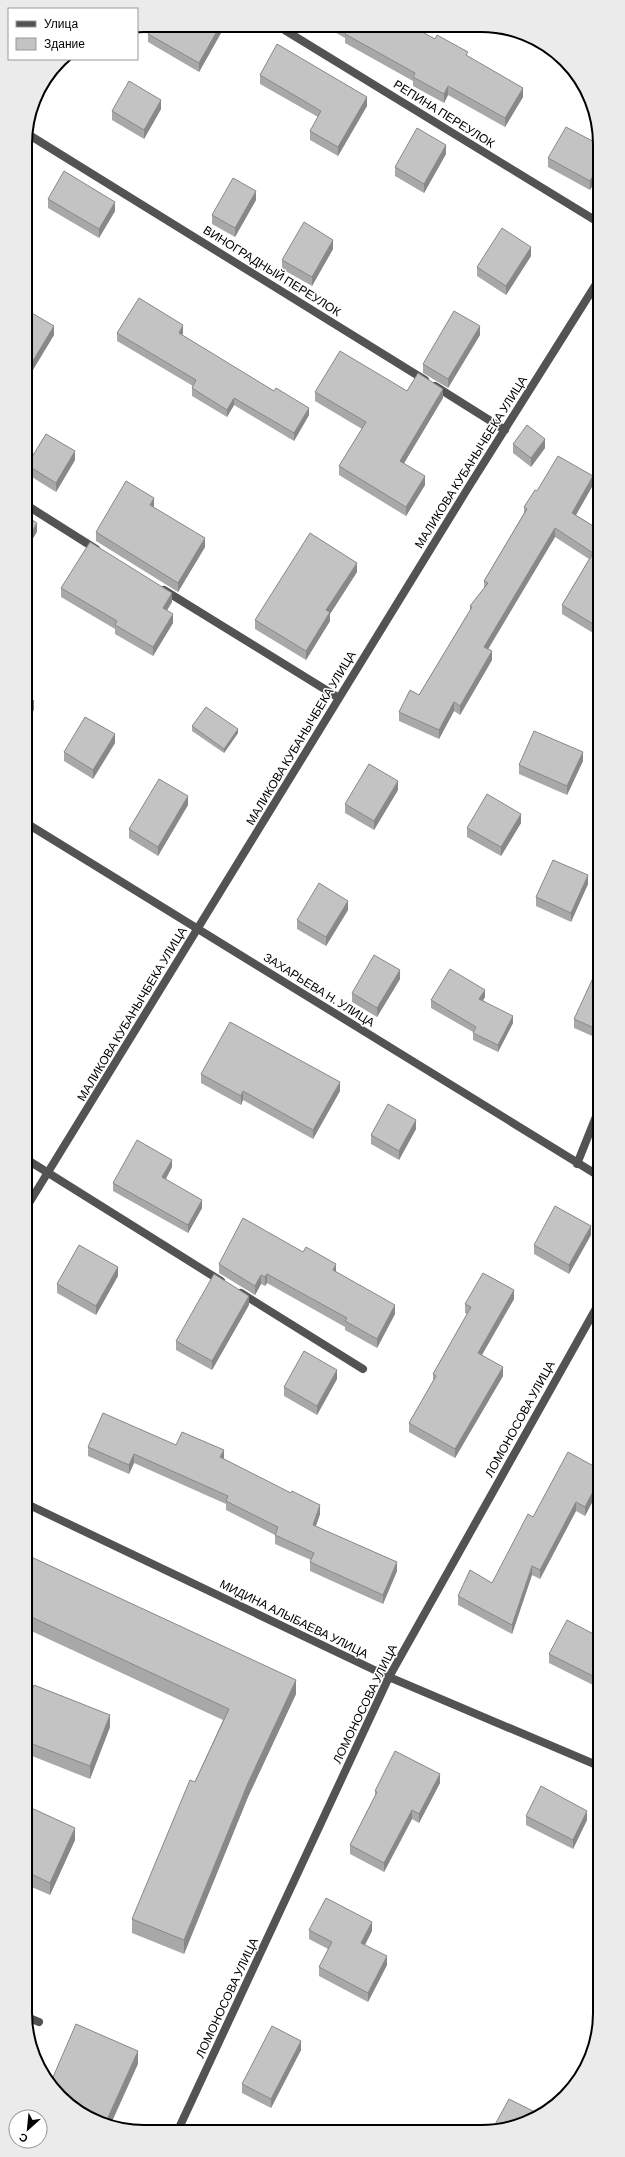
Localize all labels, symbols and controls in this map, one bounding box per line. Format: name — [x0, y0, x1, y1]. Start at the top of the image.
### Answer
legend — [8, 8, 138, 60]
text: Улица — [44, 16, 78, 31]
text: Здание — [44, 36, 85, 51]
street label: РЕПИНА ПЕРЕУЛОК — [391, 76, 498, 150]
street label: ВИНОГРАДНЫЙ ПЕРЕУЛОК — [201, 222, 344, 319]
street label: МАЛИКОВА КУБАНЫЧБЕКА УЛИЦА — [411, 373, 530, 551]
street label: МАЛИКОВА КУБАНЫЧБЕКА УЛИЦА — [243, 648, 359, 828]
street label: МАЛИКОВА КУБАНЫЧБЕКА УЛИЦА — [74, 924, 190, 1104]
street label: ЗАХАРЬЕВА Н. УЛИЦА — [261, 949, 378, 1030]
street label: ЛОМОНОСОВА УЛИЦА — [481, 1358, 558, 1480]
street label: МИДИНА АЛЫБАЕВА УЛИЦА — [217, 1576, 371, 1661]
street label: ЛОМОНОСОВА УЛИЦА — [329, 1642, 400, 1766]
street label: ЛОМОНОСОВА УЛИЦА — [192, 1935, 261, 2060]
north arrow — [8, 2109, 48, 2149]
text: С — [17, 2131, 30, 2146]

